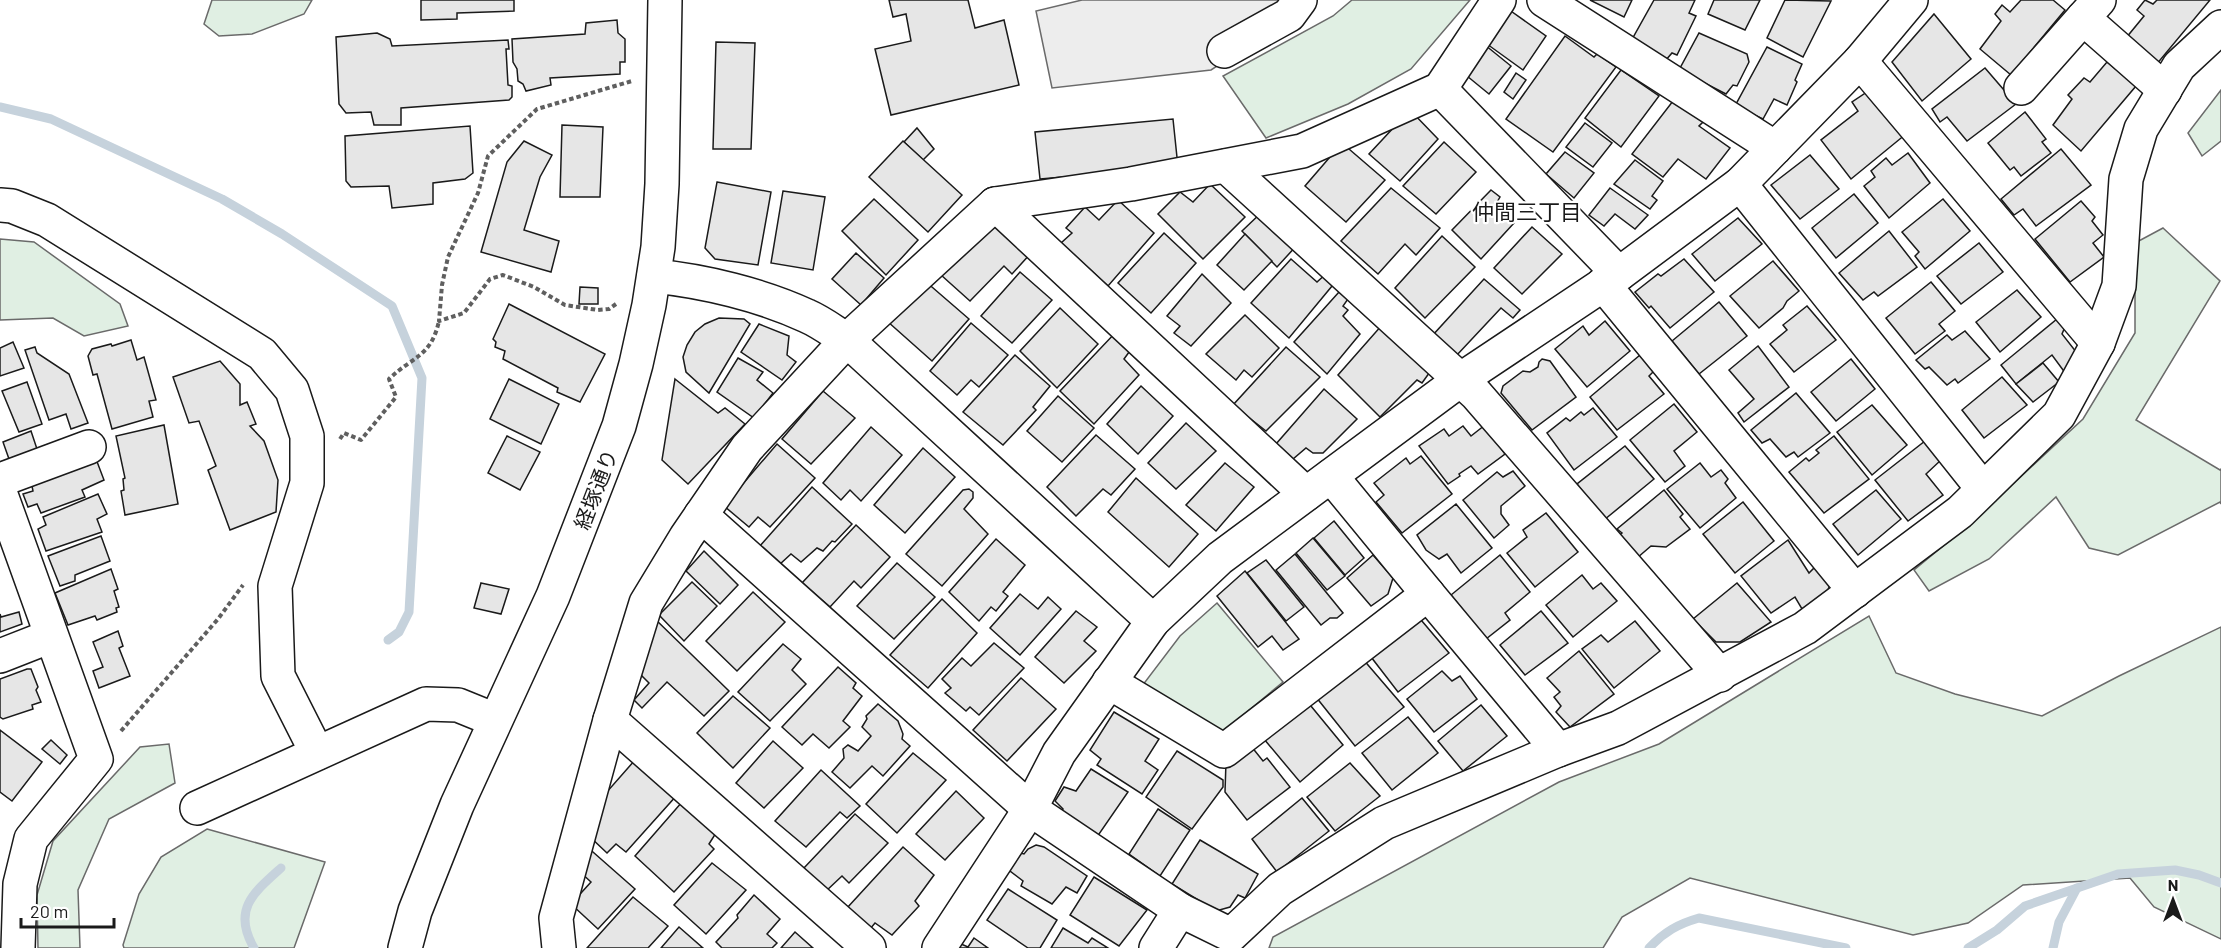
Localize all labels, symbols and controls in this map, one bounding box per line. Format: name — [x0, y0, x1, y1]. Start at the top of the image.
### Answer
district label: 仲間三丁目 — [1472, 198, 1582, 224]
street label: 経塚通り — [568, 445, 622, 533]
north arrow — [2143, 870, 2203, 930]
text: N — [2168, 875, 2178, 894]
scale bar — [21, 891, 114, 929]
text: 20 m — [30, 900, 68, 922]

